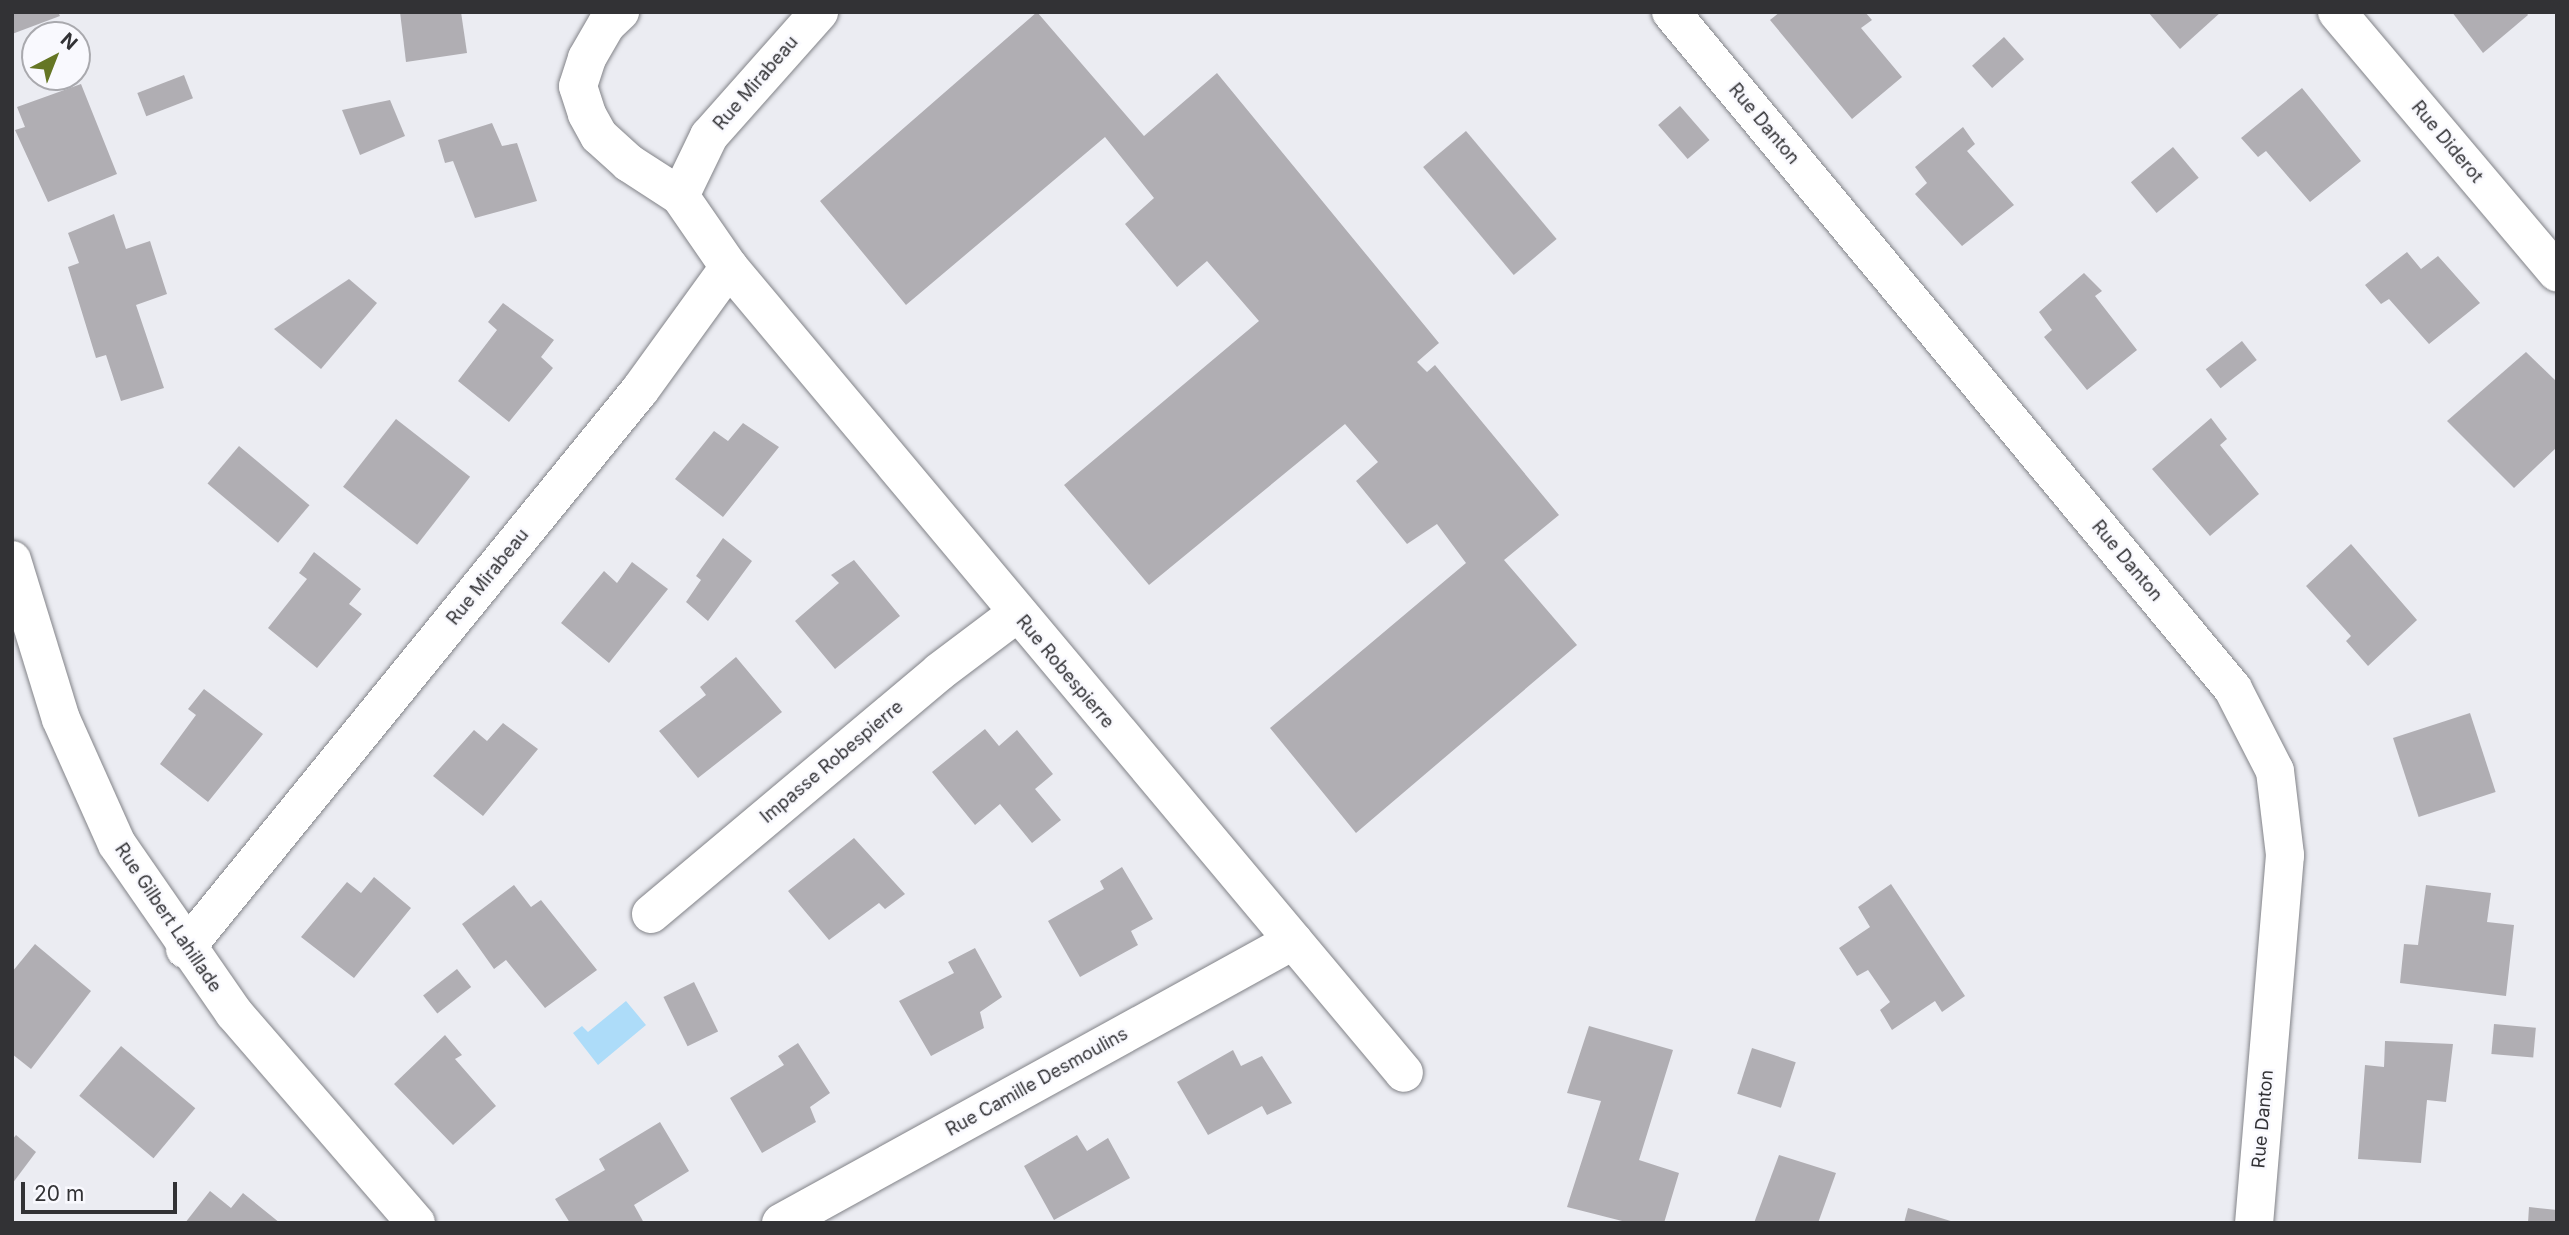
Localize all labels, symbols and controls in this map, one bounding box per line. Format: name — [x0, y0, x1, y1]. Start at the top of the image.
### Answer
north arrow — [21, 21, 91, 91]
text: N — [56, 28, 82, 55]
street label: Rue Mirabeau — [709, 31, 803, 135]
street label: Rue Danton — [1724, 79, 1804, 169]
street label: Rue Diderot — [2407, 97, 2487, 187]
street label: Rue Danton — [2087, 516, 2167, 606]
street label: Rue Mirabeau — [443, 524, 533, 630]
street label: Rue Robespierre — [1011, 611, 1119, 733]
street label: Impasse Robespierre — [756, 696, 908, 828]
street label: Rue Gilbert Lahillade — [110, 839, 226, 997]
street label: Rue Camille Desmoulins — [942, 1023, 1132, 1141]
street label: Rue Danton — [2248, 1069, 2278, 1169]
scale bar — [24, 1168, 180, 1212]
text: 20 m — [34, 1181, 84, 1206]

